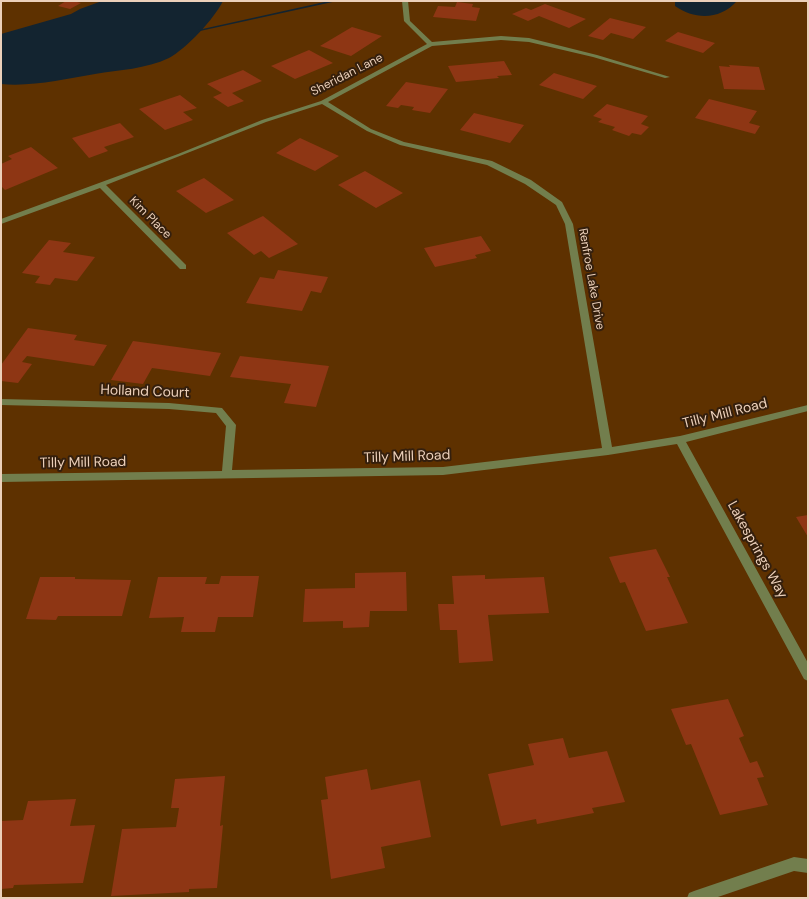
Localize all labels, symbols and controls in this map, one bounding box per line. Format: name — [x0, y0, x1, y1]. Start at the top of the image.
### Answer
street label: Sheridan Lane — [309, 51, 385, 99]
street label: Kim Place — [126, 194, 174, 242]
street label: Renfroe Lake Drive — [575, 227, 607, 331]
street label: Holland Court — [100, 382, 190, 402]
street label: Tilly Mill Road — [681, 395, 769, 433]
street label: Tilly Mill Road — [363, 447, 451, 467]
street label: Tilly Mill Road — [40, 454, 126, 472]
street label: Lakesprings Way — [723, 498, 791, 602]

